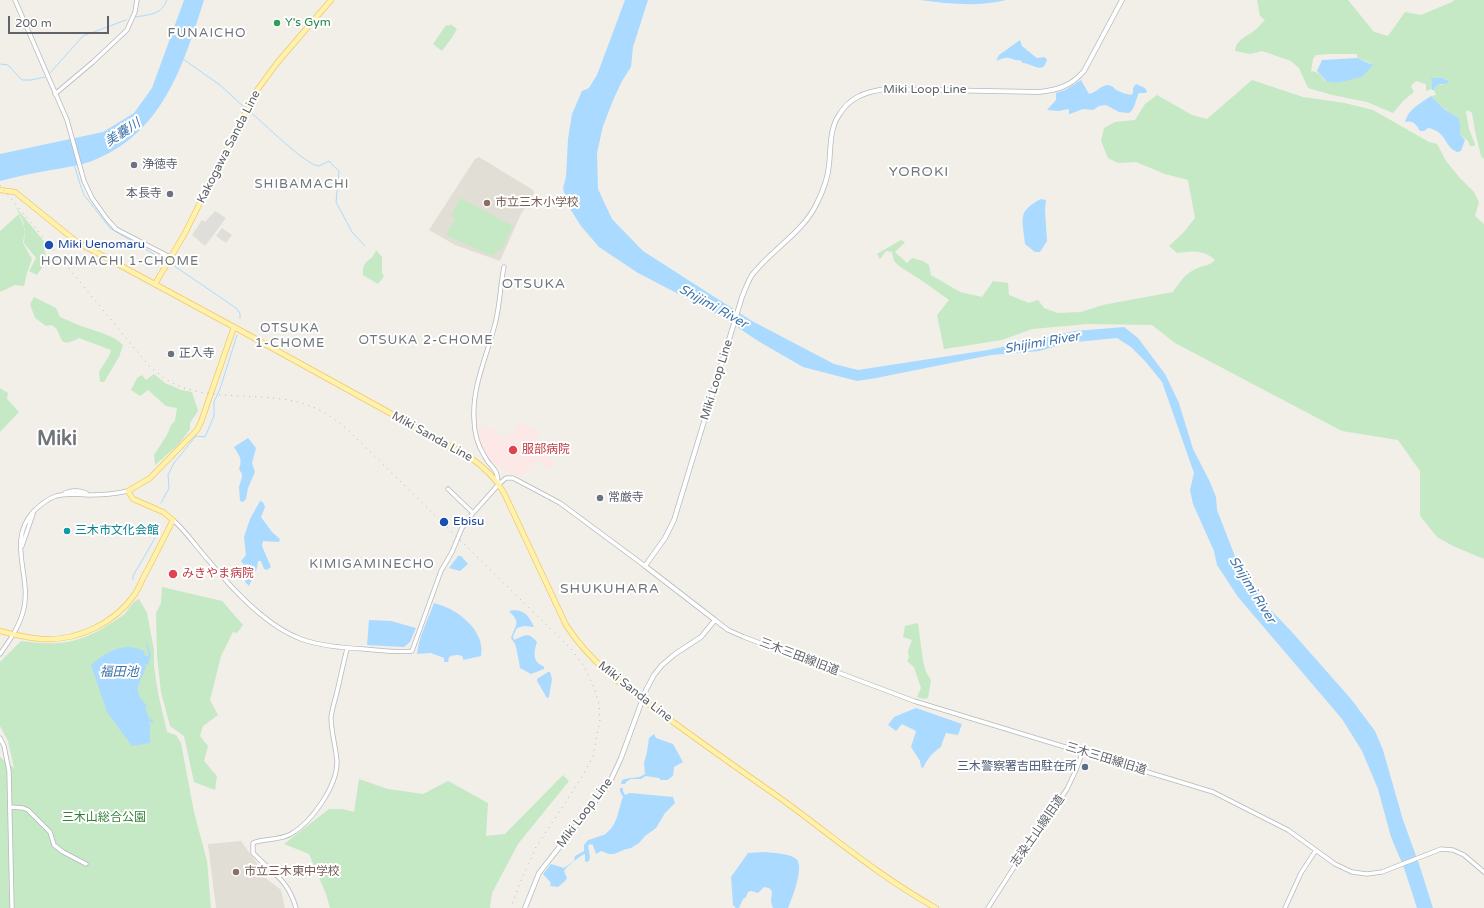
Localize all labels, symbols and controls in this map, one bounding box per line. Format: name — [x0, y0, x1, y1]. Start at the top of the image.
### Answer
scale bar — [10, 8, 111, 34]
text: 200 m — [15, 16, 52, 30]
place label: Y's Gym — [285, 16, 331, 30]
marker: Y's Gym — [272, 18, 282, 28]
district label: FUNAICHO — [167, 26, 247, 42]
street label: Miki Loop Line — [883, 83, 967, 97]
street label: Kakogawa Sanda Line — [194, 88, 264, 206]
water label: 美嚢川 — [102, 116, 144, 150]
place label: 浄徳寺 — [142, 158, 178, 172]
marker: 浄徳寺 — [129, 160, 139, 170]
district label: YOROKI — [889, 164, 949, 180]
district label: SHIBAMACHI — [255, 177, 349, 193]
place label: 本長寺 — [126, 187, 162, 201]
marker: 本長寺 — [165, 189, 175, 199]
place label: 市立三木小学校 — [495, 196, 579, 210]
marker: 市立三木小学校 — [482, 198, 492, 208]
place label: Miki Uenomaru — [58, 238, 145, 252]
marker: Miki Uenomaru — [43, 239, 55, 251]
district label: HONMACHI 1-CHOME — [41, 254, 199, 270]
district label: OTSUKA — [502, 276, 566, 292]
water label: Shijimi River — [676, 282, 750, 332]
district label: OTSUKA 1-CHOME — [255, 321, 325, 352]
water label: Shijimi River — [1003, 329, 1081, 357]
district label: OTSUKA 2-CHOME — [358, 333, 494, 349]
street label: Miki Loop Line — [698, 338, 736, 422]
place label: 正入寺 — [179, 347, 215, 361]
marker: 正入寺 — [166, 349, 176, 359]
street label: Miki Sanda Line — [389, 409, 475, 465]
district label: Miki — [37, 428, 77, 452]
place label: 服部病院 — [522, 443, 570, 457]
marker: 服部病院 — [507, 444, 519, 456]
place label: 常厳寺 — [608, 491, 644, 505]
marker: 常厳寺 — [595, 493, 605, 503]
place label: Ebisu — [453, 515, 484, 529]
marker: Ebisu — [438, 516, 450, 528]
place label: 三木市文化会館 — [75, 524, 159, 538]
marker: 三木市文化会館 — [62, 526, 72, 536]
water label: Shijimi River — [1225, 554, 1279, 626]
district label: KIMIGAMINECHO — [309, 557, 435, 573]
place label: みきやま病院 — [182, 567, 254, 581]
marker: みきやま病院 — [167, 568, 179, 580]
district label: SHUKUHARA — [560, 581, 660, 597]
street label: 三木三田線旧道 — [757, 635, 841, 679]
street label: Miki Sanda Line — [595, 659, 675, 725]
water label: 福田池 — [100, 665, 138, 681]
street label: 三木三田線旧道 — [1064, 740, 1148, 778]
place label: 三木警察署吉田駐在所 — [957, 760, 1077, 774]
marker: 三木警察署吉田駐在所 — [1080, 762, 1090, 772]
street label: Miki Loop Line — [554, 775, 616, 851]
street label: 志染土山線旧道 — [1008, 792, 1068, 870]
park label: 三木山総合公園 — [62, 811, 146, 825]
place label: 市立三木東中学校 — [244, 865, 340, 879]
marker: 市立三木東中学校 — [231, 867, 241, 877]

